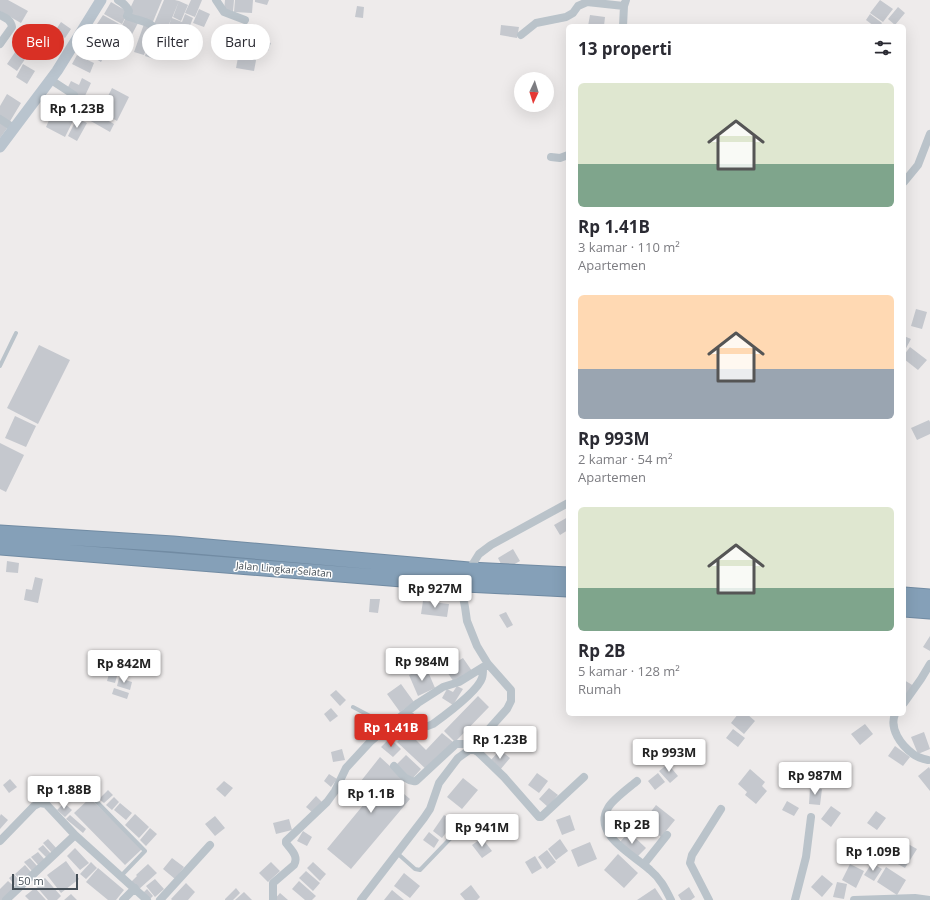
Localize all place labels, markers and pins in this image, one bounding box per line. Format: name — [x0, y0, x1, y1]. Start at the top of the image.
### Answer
pin: Rp 1.23B — [36, 95, 118, 129]
pin: Rp 927M — [398, 575, 472, 609]
pin: Rp 984M — [385, 648, 459, 682]
pin: Rp 842M — [87, 650, 161, 684]
pin: Rp 1.41B — [350, 714, 432, 748]
pin: Rp 1.23B — [459, 726, 541, 760]
pin: Rp 993M — [632, 739, 706, 773]
pin: Rp 987M — [778, 762, 852, 796]
pin: Rp 1.88B — [23, 776, 105, 810]
pin: Rp 1.1B — [334, 780, 408, 814]
pin: Rp 2B — [604, 811, 660, 845]
pin: Rp 941M — [445, 814, 519, 848]
pin: Rp 1.09B — [832, 838, 914, 872]

